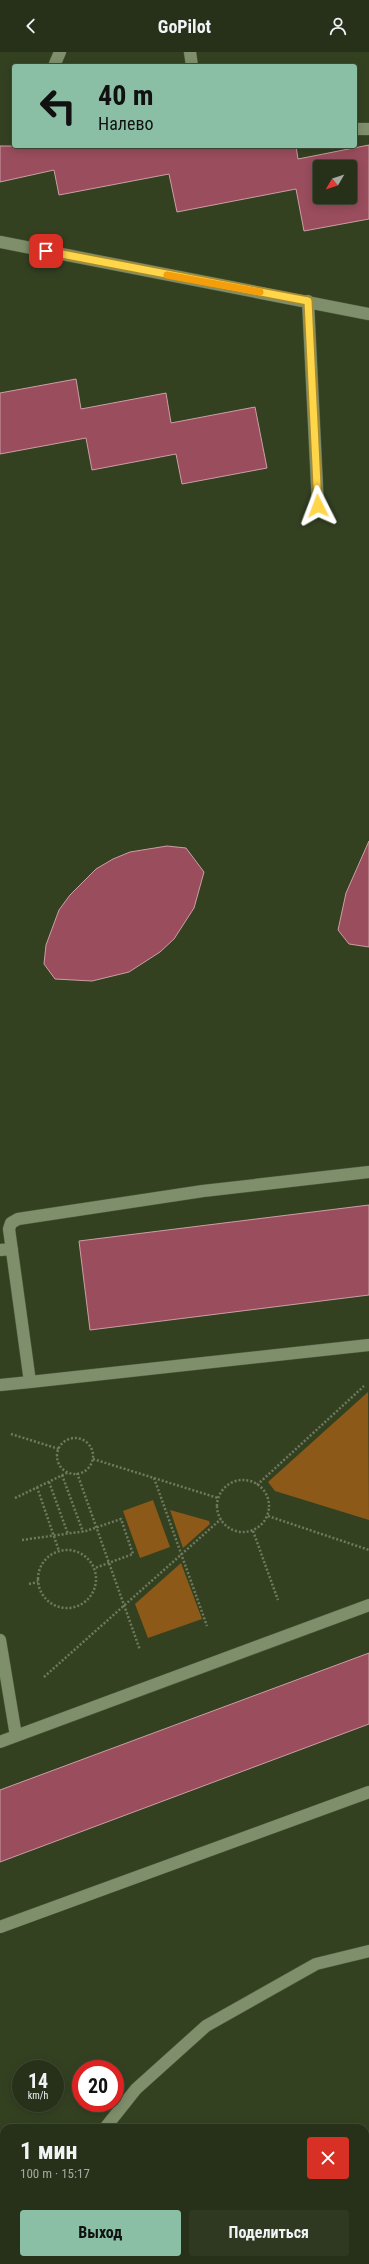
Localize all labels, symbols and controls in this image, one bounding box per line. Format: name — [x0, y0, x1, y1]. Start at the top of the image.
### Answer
icon: back — [20, 15, 42, 37]
icon: person — [327, 15, 349, 37]
text: GoPilot — [158, 16, 211, 37]
text: 40 m — [98, 79, 154, 112]
icon: left — [32, 80, 84, 132]
text: Налево — [98, 113, 154, 134]
north arrow — [313, 160, 357, 204]
map controls — [313, 160, 357, 204]
pin — [29, 234, 63, 268]
icon: arrive — [35, 240, 57, 262]
position arrow — [297, 485, 339, 527]
speed limit sign: 20 — [72, 2060, 124, 2112]
text: 14 — [28, 2069, 48, 2093]
text: km/h — [28, 2090, 48, 2101]
text: 1 мин — [20, 2137, 78, 2165]
button: close — [307, 2137, 349, 2179]
text: 100 m · 15:17 — [20, 2166, 90, 2181]
button: Выход — [20, 2210, 181, 2256]
button: Поделиться — [189, 2210, 349, 2256]

